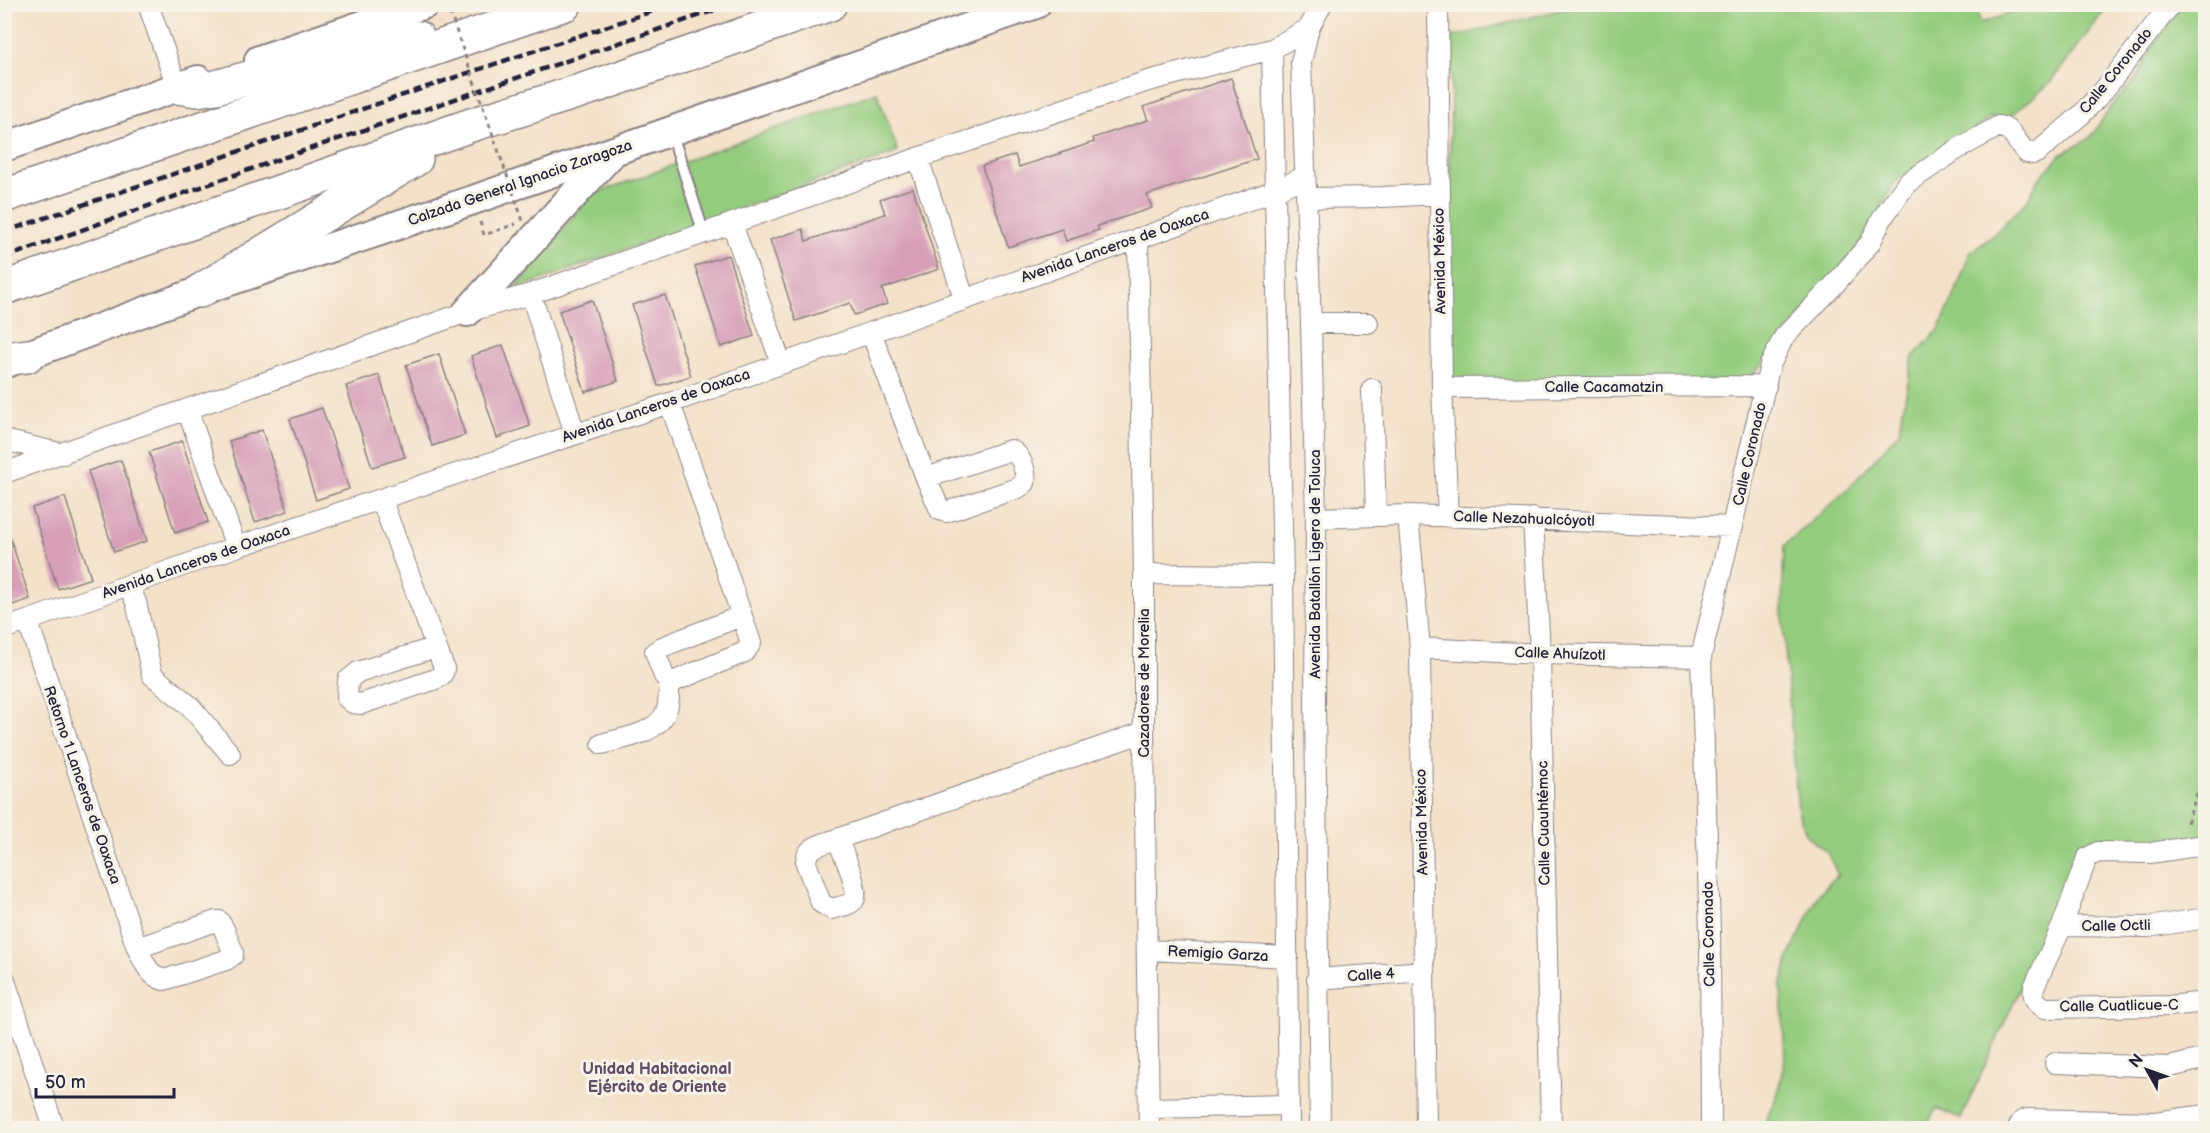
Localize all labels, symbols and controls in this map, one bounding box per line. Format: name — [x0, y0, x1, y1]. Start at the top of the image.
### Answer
street label: Calle Coronado — [2075, 24, 2157, 118]
street label: Calzada General Ignacio Zaragoza — [405, 136, 635, 230]
street label: Avenida Lanceros de Oaxaca — [1018, 205, 1212, 287]
street label: Avenida México — [1430, 208, 1450, 314]
street label: Avenida Lanceros de Oaxaca — [559, 365, 753, 447]
street label: Calle Cacamatzin — [1545, 378, 1663, 397]
street label: Calle Coronado — [1729, 400, 1771, 508]
street label: Avenida Batallón Ligero de Toluca — [1306, 449, 1325, 679]
street label: Calle Nezahualcóyotl — [1453, 507, 1595, 531]
street label: Avenida Lanceros de Oaxaca — [99, 521, 293, 603]
street label: Cazadores de Morelia — [1135, 608, 1154, 758]
street label: Calle Ahuízotl — [1514, 643, 1606, 665]
street label: Retorno 1 Lanceros de Oaxaca — [39, 683, 125, 887]
street label: Calle Cuauhtémoc — [1533, 760, 1555, 886]
street label: Avenida México — [1412, 769, 1432, 875]
street label: Calle Coronado — [1699, 881, 1719, 987]
street label: Calle Octli — [2081, 916, 2151, 936]
street label: Remigio Garza — [1167, 942, 1269, 966]
street label: Calle 4 — [1346, 964, 1396, 986]
street label: Calle Cuatlicue-C — [2059, 995, 2179, 1017]
north arrow — [2117, 1040, 2177, 1100]
text: N — [2126, 1051, 2148, 1072]
district label: Unidad Habitacional Ejército de Oriente — [583, 1060, 732, 1097]
scale bar — [36, 1061, 174, 1099]
text: 50 m — [45, 1072, 86, 1093]

